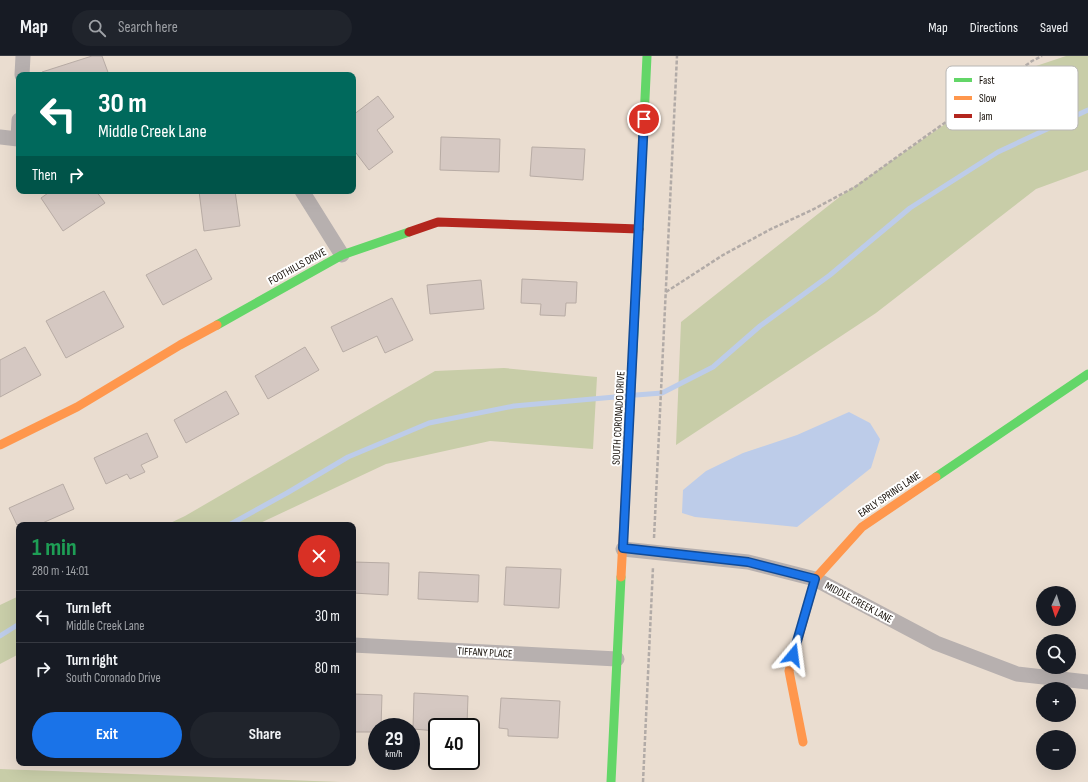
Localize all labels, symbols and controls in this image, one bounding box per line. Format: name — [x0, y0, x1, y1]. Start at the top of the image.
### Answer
search box — [72, 10, 352, 46]
text: Map — [20, 16, 48, 39]
icon: search — [86, 17, 108, 39]
text: Search here — [118, 18, 178, 37]
text: Map — [928, 19, 948, 36]
text: Directions — [970, 19, 1018, 36]
text: Saved — [1040, 19, 1068, 36]
legend — [946, 66, 1078, 130]
text: Fast — [979, 74, 995, 87]
text: 30 m — [98, 87, 147, 120]
icon: left — [32, 88, 84, 140]
text: Slow — [979, 92, 996, 105]
pin — [627, 102, 661, 136]
icon: arrive — [633, 108, 655, 130]
text: Jam — [978, 110, 993, 123]
text: Middle Creek Lane — [98, 121, 207, 142]
icon: right — [65, 164, 87, 186]
text: Then — [32, 166, 57, 185]
street label: FOOTHILLS DRIVE — [266, 245, 328, 288]
street label: SOUTH CORONADO DRIVE — [610, 371, 627, 465]
street label: EARLY SPRING LANE — [856, 469, 923, 520]
text: 1 min — [32, 533, 77, 562]
button: close — [298, 535, 340, 577]
text: 280 m · 14:01 — [32, 563, 89, 579]
street label: MIDDLE CREEK LANE — [823, 579, 895, 626]
north arrow — [1036, 586, 1076, 626]
map controls — [1036, 586, 1076, 770]
text: Turn left — [66, 599, 111, 618]
icon: left — [32, 606, 54, 628]
text: 30 m — [315, 607, 340, 626]
text: Middle Creek Lane — [66, 618, 145, 634]
position arrow — [772, 634, 814, 676]
button: search — [1036, 634, 1076, 674]
street label: TIFFANY PLACE — [457, 645, 513, 660]
text: Turn right — [66, 651, 118, 670]
icon: right — [32, 658, 54, 680]
text: 80 m — [315, 659, 340, 678]
text: South Coronado Drive — [66, 670, 161, 686]
button: + — [1036, 682, 1076, 722]
button: Exit — [32, 712, 182, 758]
button: Share — [190, 712, 340, 758]
speed limit sign: 40 — [428, 718, 480, 770]
text: 29 — [385, 727, 403, 751]
button: − — [1036, 730, 1076, 770]
text: km/h — [385, 748, 403, 760]

